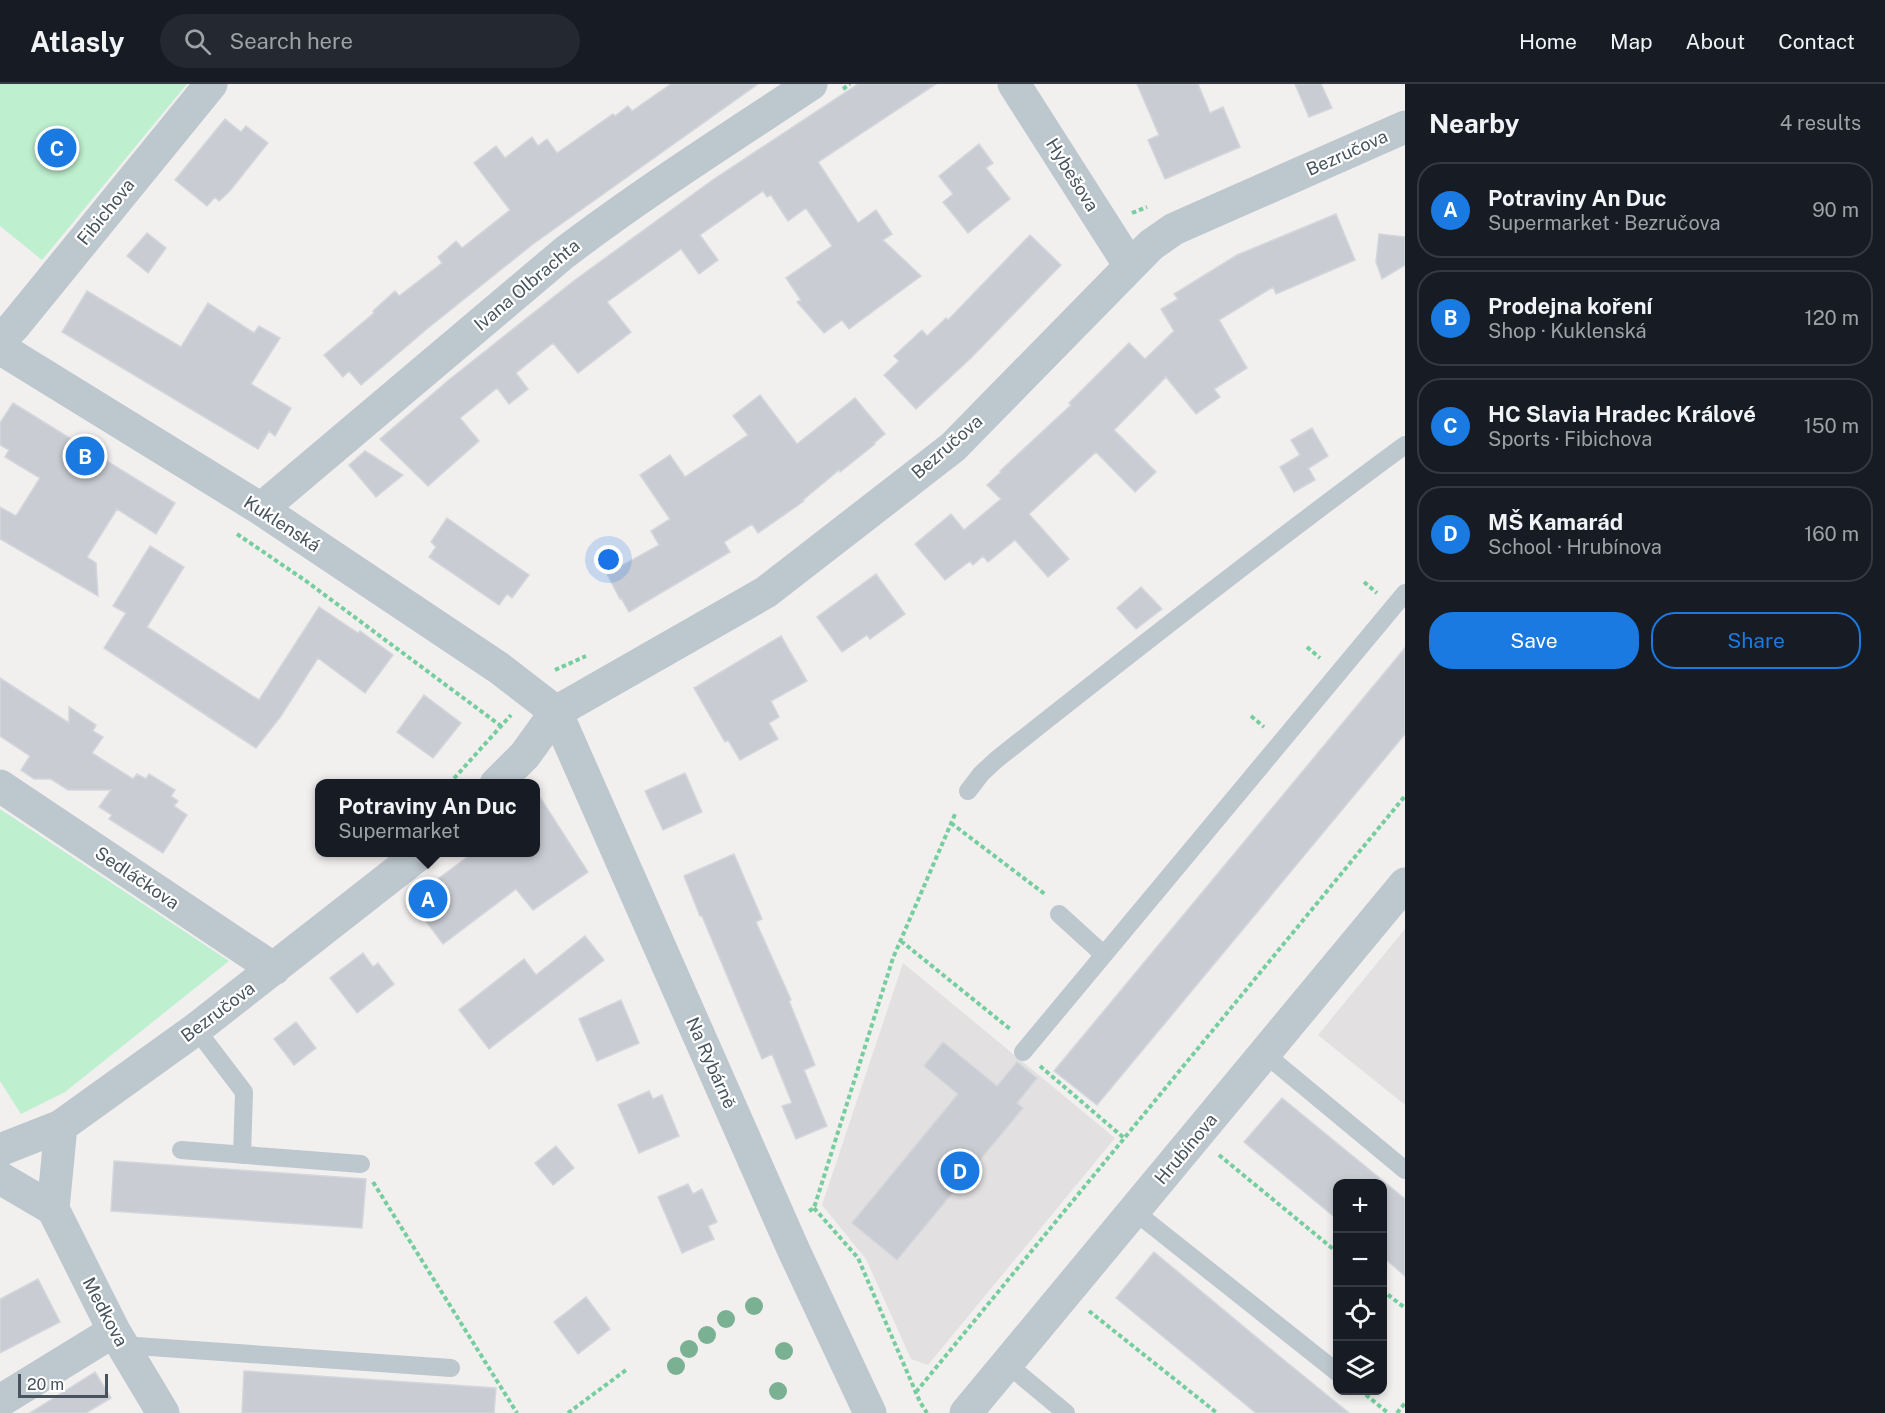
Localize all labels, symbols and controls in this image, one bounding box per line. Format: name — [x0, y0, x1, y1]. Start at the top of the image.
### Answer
search box — [160, 14, 580, 68]
text: Atlasly — [30, 25, 124, 58]
icon: search — [181, 25, 214, 58]
text: Search here — [229, 28, 353, 54]
text: Home — [1519, 29, 1577, 54]
text: Map — [1610, 29, 1653, 54]
text: About — [1686, 29, 1745, 54]
text: Contact — [1778, 29, 1855, 54]
text: Nearby — [1429, 108, 1519, 139]
text: 4 results — [1780, 111, 1861, 135]
street label: Bezručova — [1303, 125, 1391, 180]
pin: C — [38, 126, 76, 170]
street label: Hybešova — [1042, 134, 1103, 215]
street label: Fibichova — [72, 174, 139, 249]
text: Potraviny An Duc — [1488, 185, 1667, 211]
text: A — [1443, 198, 1458, 222]
text: 90 m — [1812, 198, 1859, 222]
text: Supermarket · Bezručova — [1488, 211, 1720, 235]
street label: Ivana Olbrachta — [470, 234, 584, 335]
text: Prodejna koření — [1488, 293, 1652, 319]
text: B — [1444, 306, 1457, 330]
text: 120 m — [1805, 306, 1859, 330]
text: Shop · Kuklenská — [1488, 319, 1647, 343]
text: HC Slavia Hradec Králové — [1488, 401, 1756, 427]
street label: Bezručova — [907, 410, 986, 483]
text: C — [1443, 414, 1458, 438]
text: 150 m — [1804, 414, 1859, 438]
text: Sports · Fibichova — [1488, 427, 1652, 451]
pin: B — [66, 434, 104, 478]
street label: Kuklenská — [240, 491, 324, 556]
text: MŠ Kamarád — [1488, 509, 1623, 535]
text: D — [1443, 522, 1458, 546]
text: 160 m — [1804, 522, 1859, 546]
text: School · Hrubínova — [1488, 535, 1662, 559]
your location — [594, 545, 623, 574]
button: Save — [1429, 612, 1639, 669]
button: Share — [1651, 612, 1861, 669]
popup — [315, 779, 540, 857]
text: Potraviny An Duc — [338, 793, 517, 819]
text: Supermarket — [338, 819, 460, 843]
street label: Sedláčkova — [91, 842, 183, 913]
pin: A — [408, 876, 448, 922]
street label: Bezručova — [177, 977, 259, 1046]
street label: Na Rybárně — [682, 1014, 741, 1112]
street label: Hrubínova — [1150, 1109, 1221, 1188]
pin: D — [940, 1148, 980, 1194]
map controls — [1333, 1179, 1387, 1395]
button: + — [1333, 1179, 1387, 1233]
button: − — [1333, 1233, 1387, 1287]
street label: Medkova — [78, 1274, 132, 1350]
button: locate — [1333, 1287, 1387, 1341]
button: layers — [1333, 1341, 1387, 1395]
scale bar — [18, 1371, 108, 1398]
text: 20 m — [27, 1375, 64, 1394]

